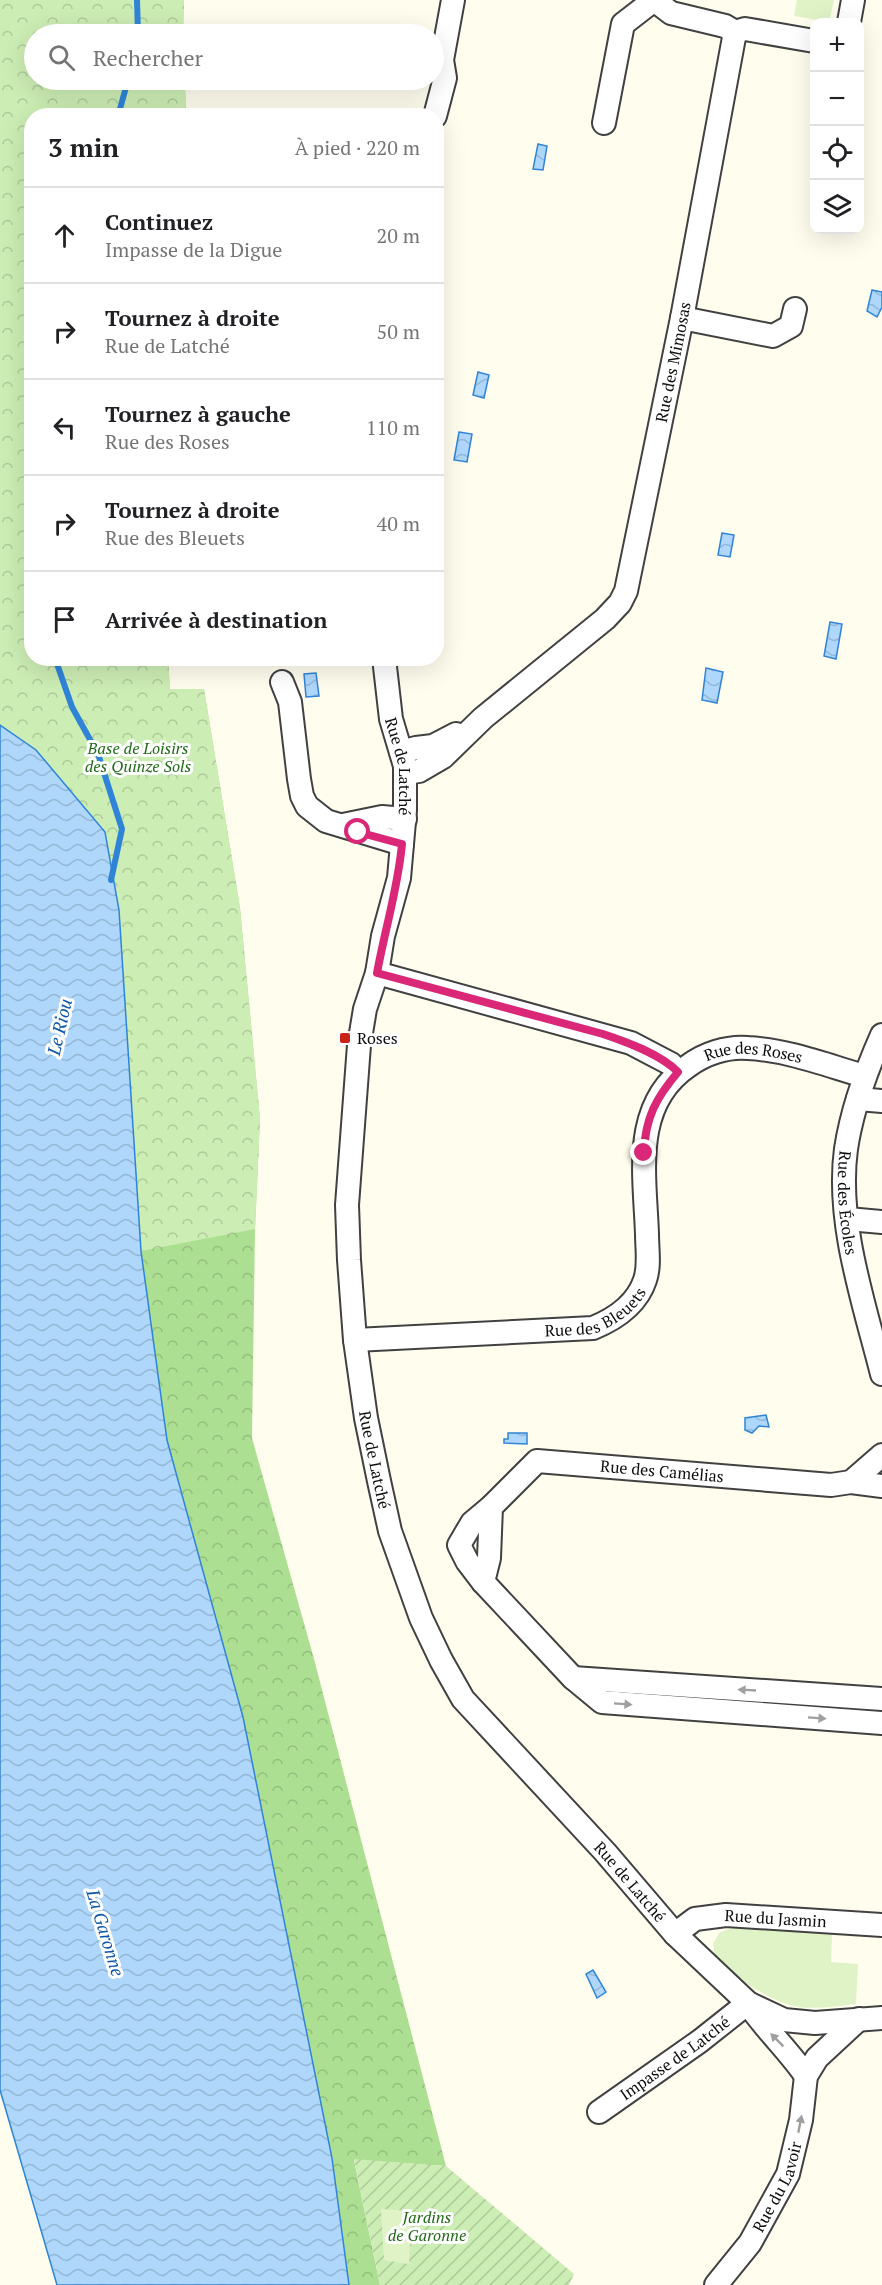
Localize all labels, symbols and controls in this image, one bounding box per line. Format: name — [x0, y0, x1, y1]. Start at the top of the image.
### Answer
map controls — [810, 18, 864, 234]
button: + — [810, 18, 864, 72]
search box — [24, 24, 444, 90]
icon: search — [45, 41, 78, 74]
text: Rechercher — [93, 43, 203, 72]
button: − — [810, 72, 864, 126]
button: locate — [810, 126, 864, 180]
text: 3 min — [48, 130, 119, 164]
text: À pied · 220 m — [295, 134, 420, 161]
button: layers — [810, 180, 864, 234]
text: Continuez — [105, 207, 213, 236]
icon: ahead — [48, 219, 81, 252]
text: 20 m — [377, 222, 420, 249]
text: Impasse de la Digue — [105, 236, 282, 263]
street label: Rue des Mimosas — [650, 300, 696, 424]
text: Tournez à droite — [105, 303, 280, 332]
icon: right — [48, 315, 81, 348]
text: 50 m — [377, 318, 420, 345]
text: Rue de Latché — [105, 332, 230, 359]
text: Tournez à gauche — [105, 399, 291, 428]
icon: left — [48, 411, 81, 444]
text: 110 m — [366, 414, 420, 441]
text: Rue des Roses — [105, 428, 230, 455]
text: Tournez à droite — [105, 495, 280, 524]
icon: right — [48, 507, 81, 540]
text: 40 m — [377, 510, 420, 537]
text: Rue des Bleuets — [105, 524, 245, 551]
icon: arrive — [48, 603, 81, 636]
text: Arrivée à destination — [105, 605, 327, 634]
street label: Rue de Latché — [380, 715, 416, 816]
park label: Base de Loisirs des Quinze Sols — [85, 737, 192, 777]
route start — [344, 818, 370, 844]
water label: Le Riou — [41, 996, 77, 1058]
place label: Roses — [357, 1027, 398, 1049]
marker: Roses — [338, 1031, 352, 1045]
street label: Rue des Roses — [701, 1037, 805, 1068]
route end — [630, 1139, 656, 1165]
street label: Rue des Écoles — [833, 1150, 863, 1257]
street label: Rue des Bleuets — [544, 1283, 651, 1341]
street label: Rue de Latché — [354, 1409, 396, 1511]
street label: Rue des Camélias — [599, 1455, 725, 1487]
one-way arrow — [737, 1685, 756, 1695]
one-way arrow — [614, 1699, 633, 1709]
one-way arrow — [808, 1714, 827, 1723]
street label: Rue de Latché — [589, 1836, 671, 1927]
water label: La Garonne — [81, 1885, 131, 1979]
street label: Rue du Jasmin — [724, 1904, 828, 1932]
street label: Impasse de Latché — [615, 2011, 734, 2105]
one-way arrow — [769, 2033, 784, 2047]
one-way arrow — [796, 2114, 805, 2133]
street label: Rue du Lavoir — [747, 2138, 807, 2236]
park label: Jardins de Garonne — [388, 2206, 466, 2246]

